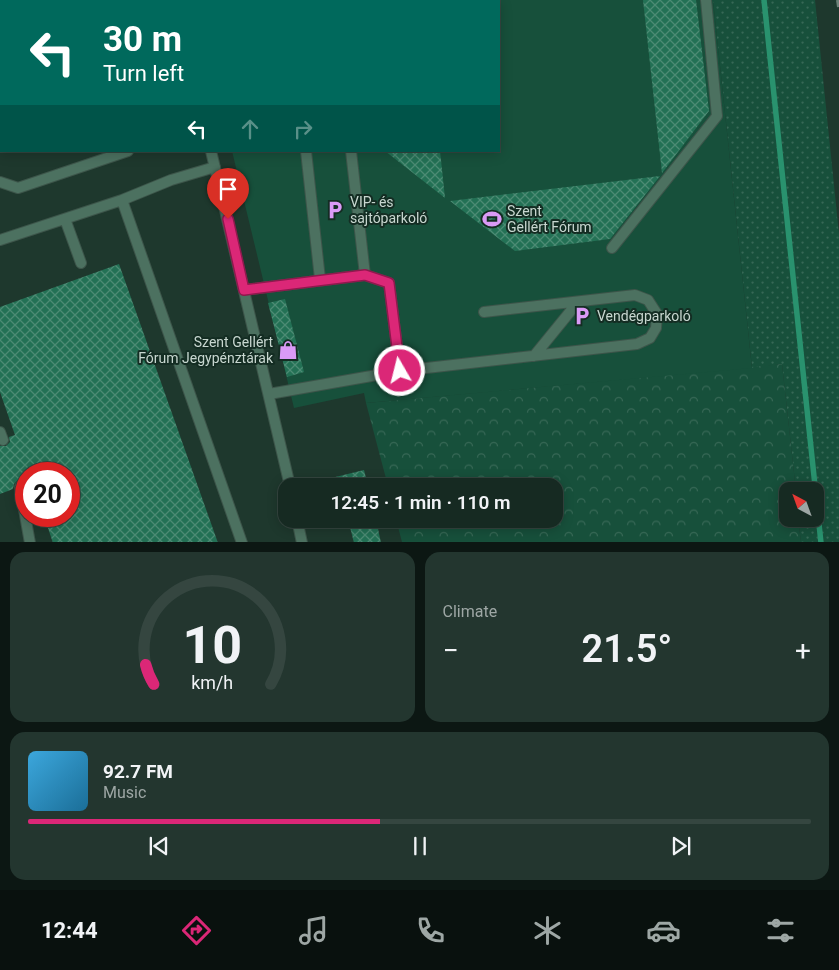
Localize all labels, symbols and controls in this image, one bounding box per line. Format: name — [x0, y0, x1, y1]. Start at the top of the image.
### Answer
text: 30 m — [103, 19, 182, 60]
icon: left — [20, 20, 85, 85]
text: Turn left — [103, 61, 184, 86]
icon: left — [183, 115, 211, 143]
icon: ahead — [236, 115, 264, 143]
icon: right — [289, 115, 317, 143]
pin — [207, 168, 249, 219]
icon: arrive — [214, 175, 242, 203]
place label: VIP- és sajtóparkoló — [350, 194, 427, 226]
parking icon: VIP- és sajtóparkoló — [324, 199, 346, 221]
place label: Szent Gellért Fórum — [507, 203, 592, 235]
sports icon: Szent Gellért Fórum — [481, 208, 503, 230]
parking icon: Vendégparkoló — [571, 305, 593, 327]
place label: Vendégparkoló — [597, 308, 691, 324]
place label: Szent Gellért Fórum Jegypénztárak — [138, 334, 274, 366]
shop icon: Szent Gellért Fórum Jegypénztárak — [277, 339, 299, 361]
position arrow — [373, 344, 425, 396]
speed limit sign: 20 — [15, 462, 80, 527]
north arrow — [779, 482, 824, 528]
map controls — [779, 482, 824, 527]
text: 12:45 · 1 min · 110 m — [330, 491, 511, 514]
text: Climate — [443, 602, 497, 621]
text: 10 — [182, 615, 242, 676]
text: 21.5° — [582, 627, 672, 671]
text: − — [443, 634, 459, 667]
text: + — [795, 634, 811, 667]
text: km/h — [191, 672, 233, 693]
text: 92.7 FM — [103, 760, 173, 783]
text: Music — [103, 783, 146, 802]
icon: previous — [145, 832, 173, 860]
icon: pause — [406, 832, 434, 860]
icon: next — [667, 832, 695, 860]
icon: directions — [179, 913, 214, 948]
icon: music — [296, 913, 331, 948]
icon: phone — [413, 913, 448, 948]
icon: climate — [530, 913, 565, 948]
icon: car — [646, 913, 681, 948]
icon: filters — [763, 913, 798, 948]
text: 12:44 — [41, 918, 98, 943]

